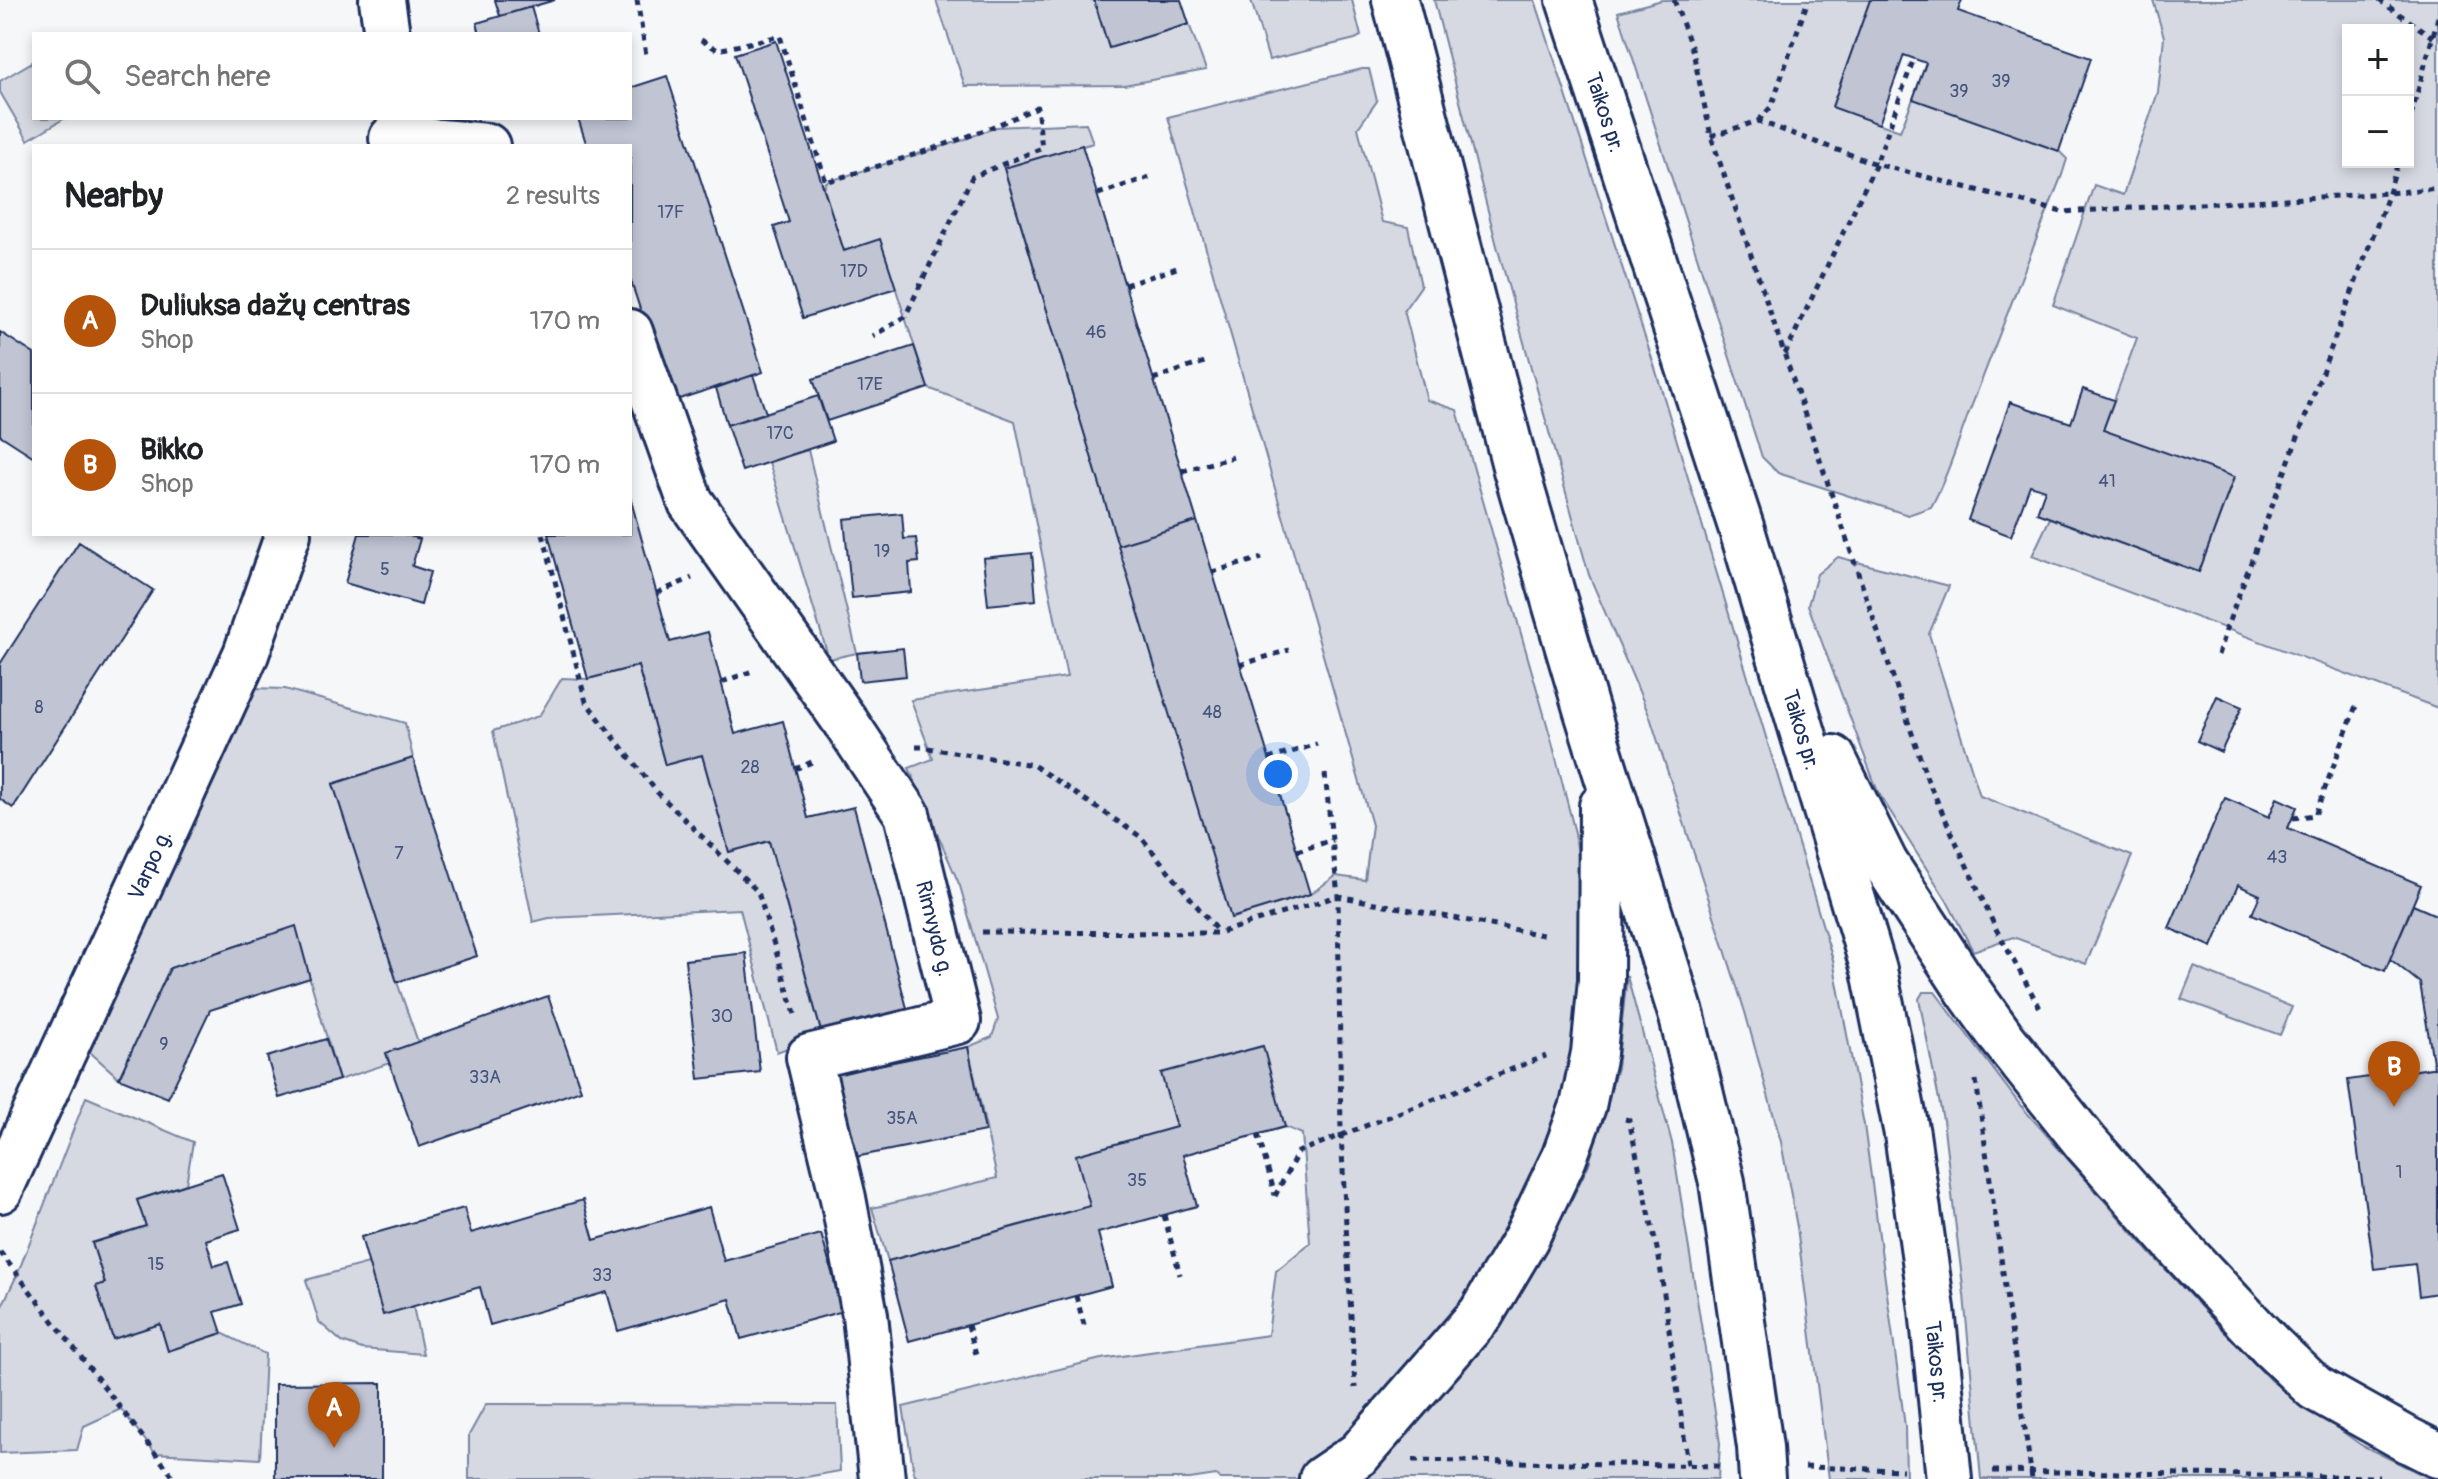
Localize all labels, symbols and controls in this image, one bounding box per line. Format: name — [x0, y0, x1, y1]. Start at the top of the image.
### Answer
map controls — [2342, 24, 2414, 168]
button: + — [2342, 24, 2414, 96]
search box — [32, 32, 632, 120]
icon: search — [60, 54, 104, 98]
text: Search here — [124, 58, 271, 95]
street label: Taikos pr. — [1579, 69, 1631, 156]
house number: 39 — [1991, 70, 2011, 93]
house number: 39 — [1949, 80, 1969, 103]
button: − — [2342, 96, 2414, 168]
text: Nearby — [64, 175, 163, 218]
text: 2 results — [506, 180, 600, 212]
house number: 17F — [657, 201, 685, 224]
house number: 17D — [840, 260, 868, 283]
text: Duliuksa dažų centras — [140, 287, 410, 324]
text: A — [82, 305, 98, 337]
text: 170 m — [530, 305, 600, 337]
house number: 46 — [1086, 321, 1106, 344]
text: Shop — [140, 324, 194, 356]
house number: 17E — [857, 373, 883, 396]
house number: 17C — [766, 422, 794, 445]
text: Bikko — [140, 431, 203, 468]
text: B — [83, 449, 97, 481]
text: 170 m — [530, 449, 600, 481]
text: Shop — [140, 468, 194, 500]
house number: 41 — [2098, 470, 2116, 493]
house number: 19 — [874, 540, 890, 563]
house number: 5 — [380, 558, 390, 581]
street label: Taikos pr. — [1776, 686, 1826, 773]
house number: 8 — [34, 696, 44, 719]
house number: 48 — [1202, 701, 1222, 724]
your location — [1258, 754, 1298, 794]
house number: 28 — [740, 756, 760, 779]
street label: Varpo g. — [122, 825, 178, 905]
house number: 7 — [394, 842, 404, 865]
house number: 43 — [2267, 846, 2287, 869]
street label: Rimvydo g. — [909, 878, 960, 979]
house number: 30 — [711, 1005, 733, 1028]
house number: 9 — [159, 1033, 169, 1056]
pin: B — [2368, 1041, 2420, 1107]
house number: 33A — [469, 1066, 501, 1089]
house number: 35A — [886, 1107, 918, 1130]
house number: 1 — [2395, 1161, 2403, 1184]
house number: 35 — [1127, 1169, 1147, 1192]
house number: 15 — [148, 1253, 164, 1276]
house number: 33 — [592, 1264, 612, 1287]
street label: Taikos pr. — [1918, 1319, 1954, 1404]
pin: A — [308, 1382, 360, 1448]

